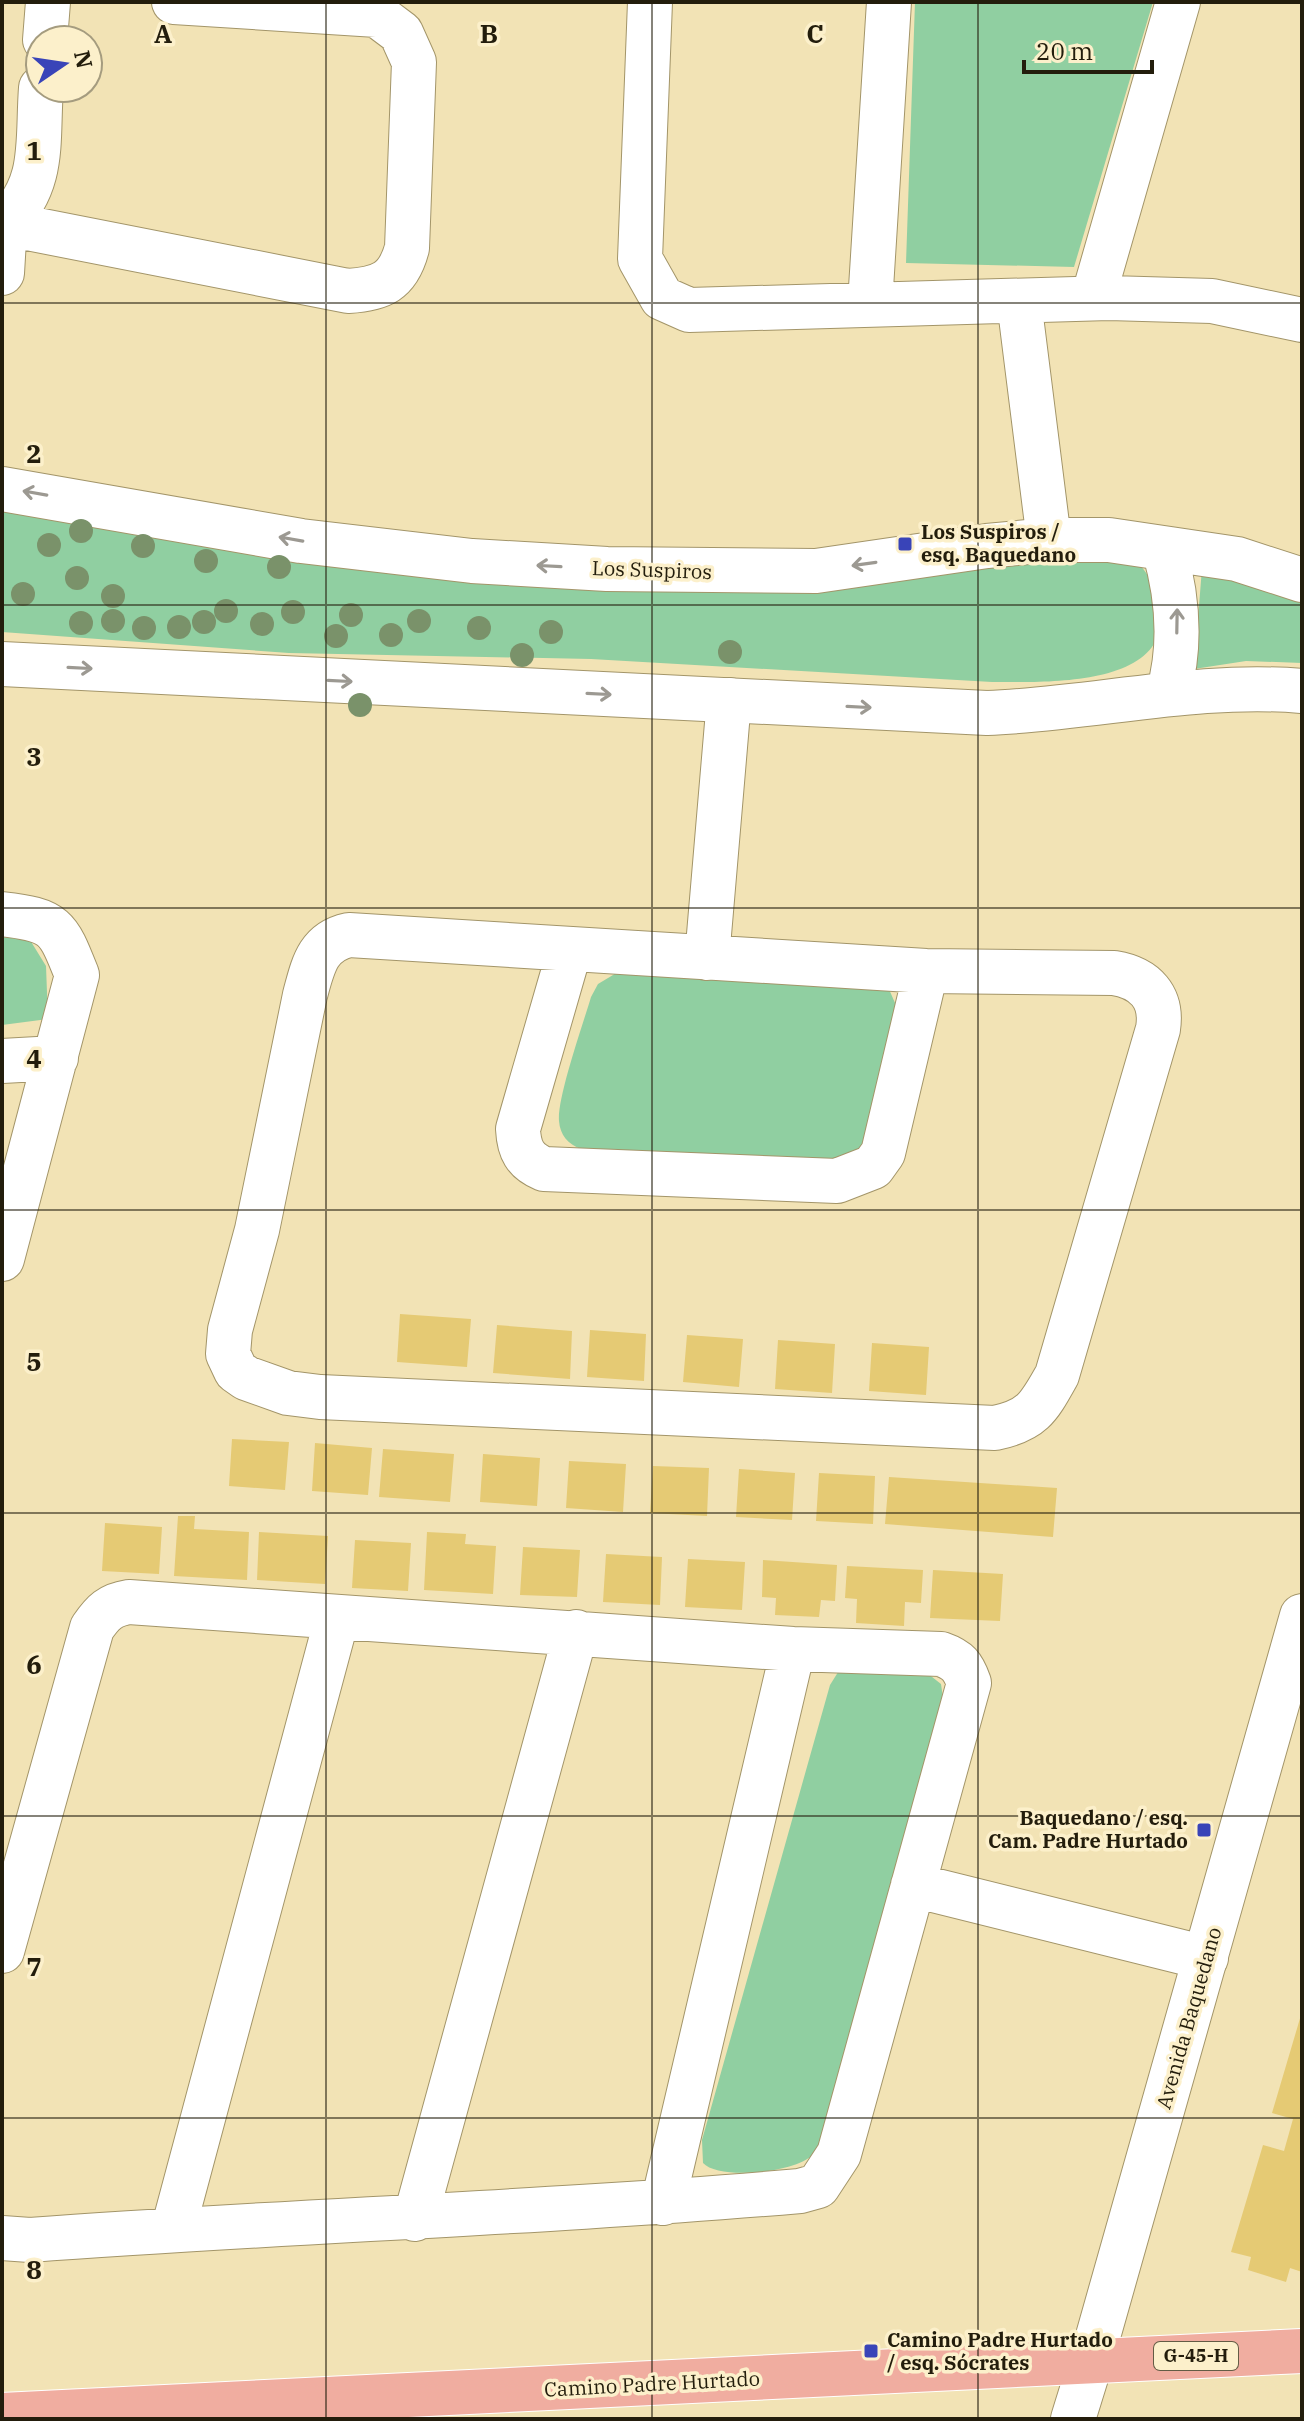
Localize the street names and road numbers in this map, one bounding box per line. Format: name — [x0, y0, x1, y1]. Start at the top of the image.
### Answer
street label: Los Suspiros — [592, 554, 712, 585]
street label: Avenida Baquedano — [1150, 1924, 1227, 2112]
road number: G-45-H — [1154, 2342, 1238, 2370]
street label: Camino Padre Hurtado — [543, 2364, 760, 2403]

